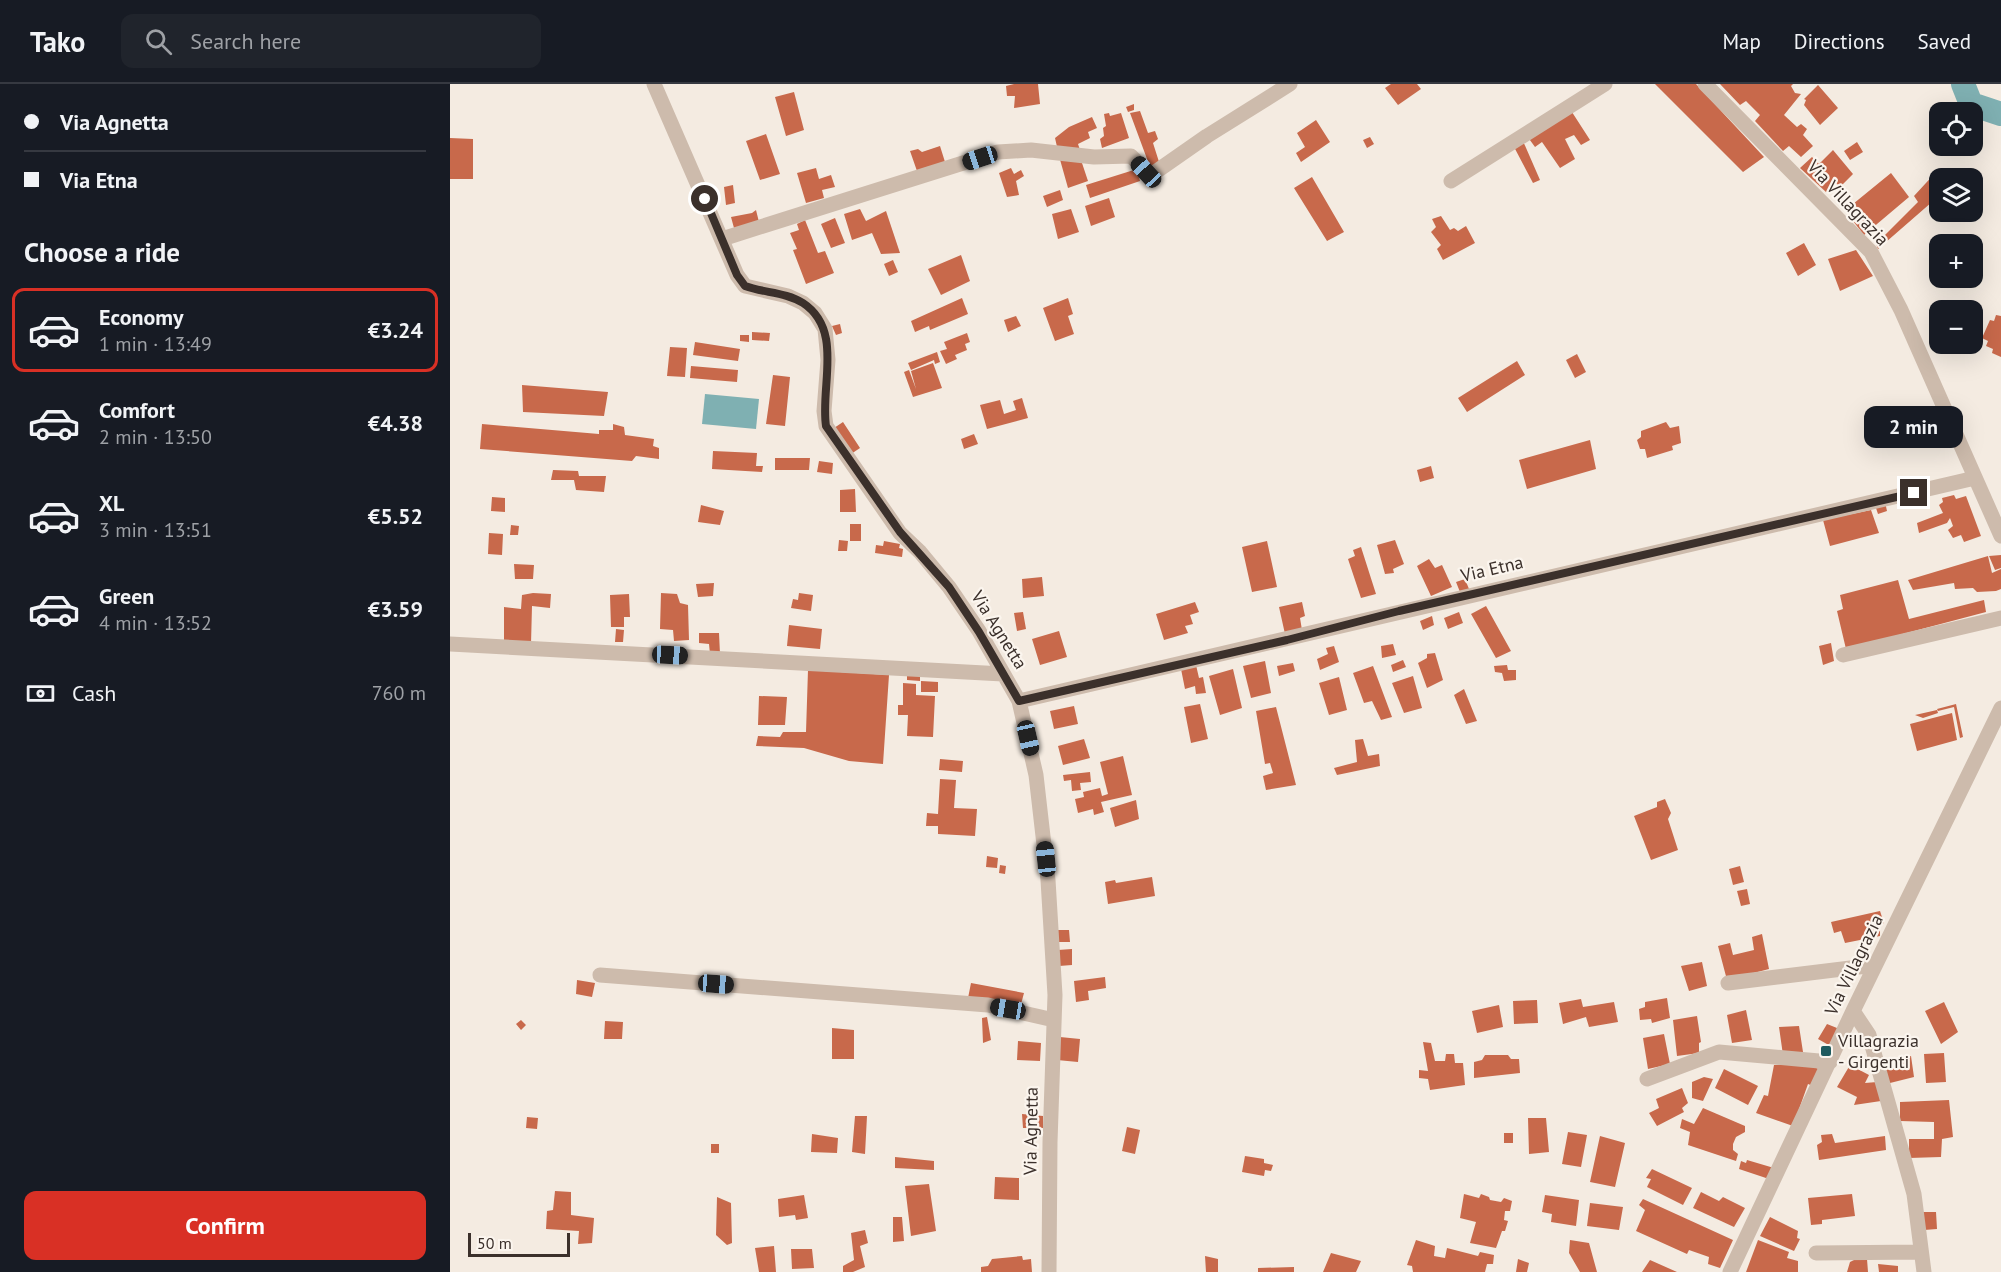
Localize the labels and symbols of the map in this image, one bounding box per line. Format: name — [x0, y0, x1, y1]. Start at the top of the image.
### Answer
car — [960, 144, 1000, 172]
car — [1127, 153, 1165, 191]
street label: Via Villagrazia — [1802, 154, 1894, 250]
route start — [691, 185, 718, 212]
callout: 2 min — [1864, 406, 1964, 448]
route end — [1900, 479, 1927, 506]
street label: Via Etna — [1457, 550, 1525, 587]
street label: Via Agnetta — [966, 585, 1033, 673]
car — [652, 645, 688, 665]
car — [1015, 718, 1041, 758]
car — [1035, 840, 1057, 878]
street label: Via Villagrazia — [1819, 911, 1888, 1020]
car — [697, 974, 735, 994]
car — [989, 997, 1027, 1021]
place label: Villagrazia - Girgenti — [1837, 1029, 1919, 1073]
marker: Villagrazia - Girgenti — [1819, 1044, 1833, 1058]
street label: Via Agnetta — [1018, 1087, 1043, 1176]
scale bar — [468, 1230, 570, 1258]

